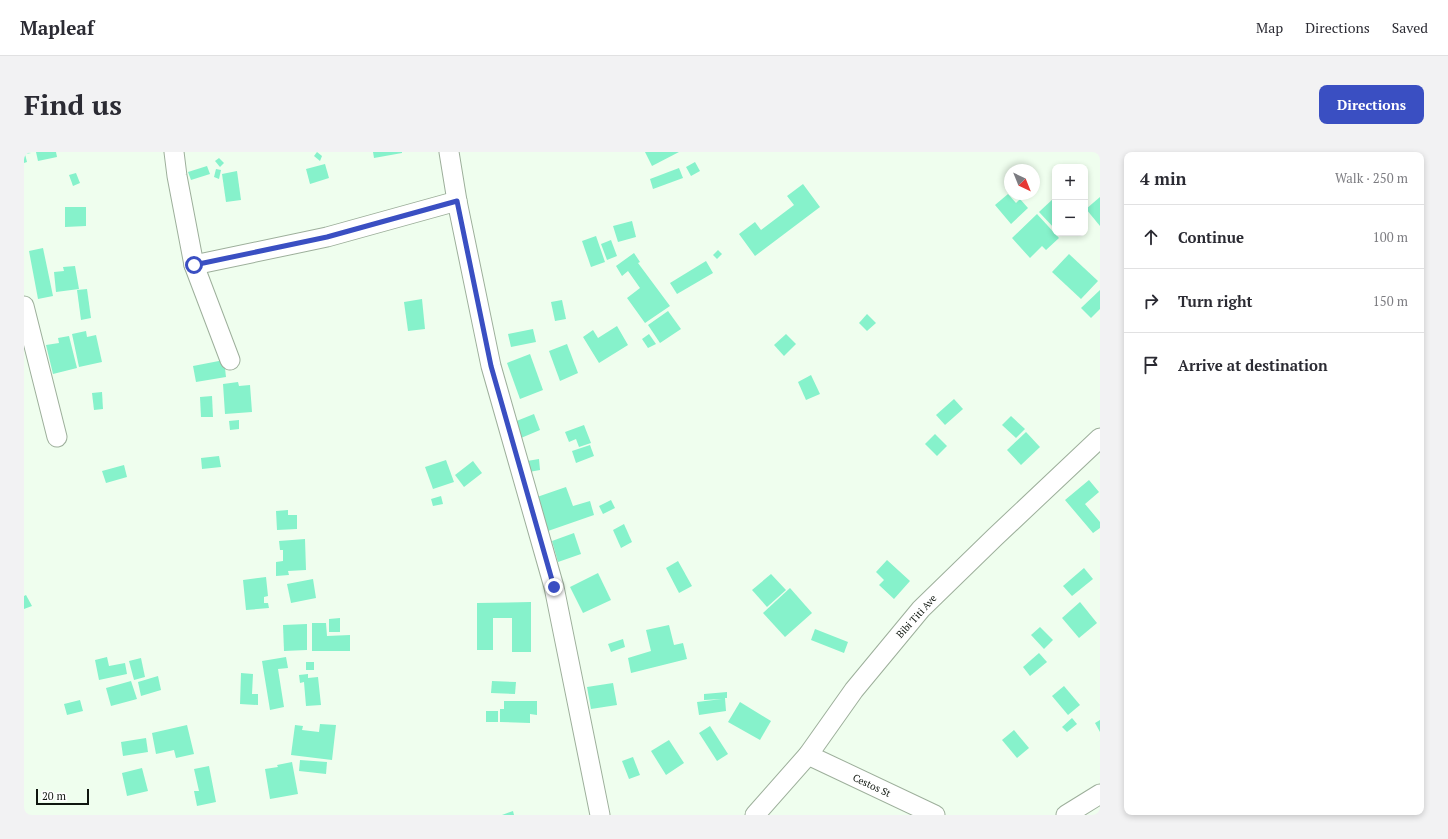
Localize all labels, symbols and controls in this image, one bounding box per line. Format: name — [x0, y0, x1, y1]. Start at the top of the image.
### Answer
text: Mapleaf — [20, 15, 94, 40]
text: Map — [1256, 18, 1283, 37]
text: Directions — [1305, 18, 1370, 37]
text: Saved — [1392, 18, 1428, 37]
button: Directions — [1319, 85, 1424, 124]
text: Find us — [24, 86, 122, 123]
north arrow — [1004, 164, 1040, 200]
map controls — [1052, 164, 1088, 236]
button: + — [1052, 164, 1088, 200]
text: 4 min — [1140, 167, 1187, 190]
text: Walk · 250 m — [1335, 169, 1408, 187]
button: − — [1052, 200, 1088, 236]
icon: ahead — [1140, 226, 1162, 248]
text: Continue — [1178, 227, 1244, 247]
text: 100 m — [1373, 228, 1408, 246]
route start — [185, 256, 203, 274]
icon: right — [1140, 290, 1162, 312]
text: Turn right — [1178, 291, 1253, 311]
text: 150 m — [1373, 292, 1408, 310]
icon: arrive — [1140, 354, 1162, 376]
text: Arrive at destination — [1178, 355, 1328, 375]
route end — [545, 578, 563, 596]
street label: Bibi Titi Ave — [893, 592, 939, 641]
street label: Cestos St — [851, 771, 893, 800]
scale bar — [36, 787, 89, 806]
text: 20 m — [42, 789, 66, 803]

